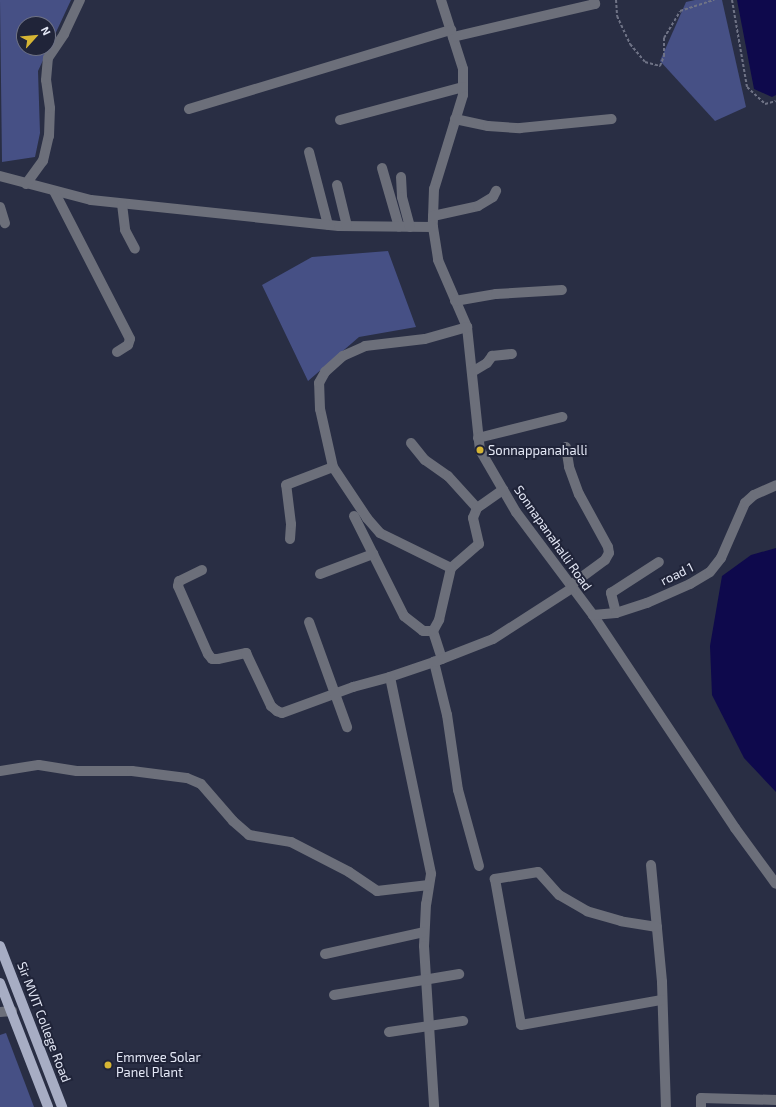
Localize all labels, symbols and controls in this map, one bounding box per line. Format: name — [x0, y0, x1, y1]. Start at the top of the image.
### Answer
north arrow — [16, 16, 56, 56]
text: N — [39, 24, 54, 37]
place label: Sonnappanahalli — [488, 442, 587, 458]
marker: Sonnappanahalli — [475, 445, 485, 455]
street label: Sonnapanahalli Road — [511, 482, 595, 594]
street label: road 1 — [658, 559, 696, 589]
street label: Sir MVIT College Road — [14, 959, 74, 1085]
place label: Emmvee Solar Panel Plant — [116, 1050, 201, 1081]
marker: Emmvee Solar Panel Plant — [103, 1060, 113, 1070]

